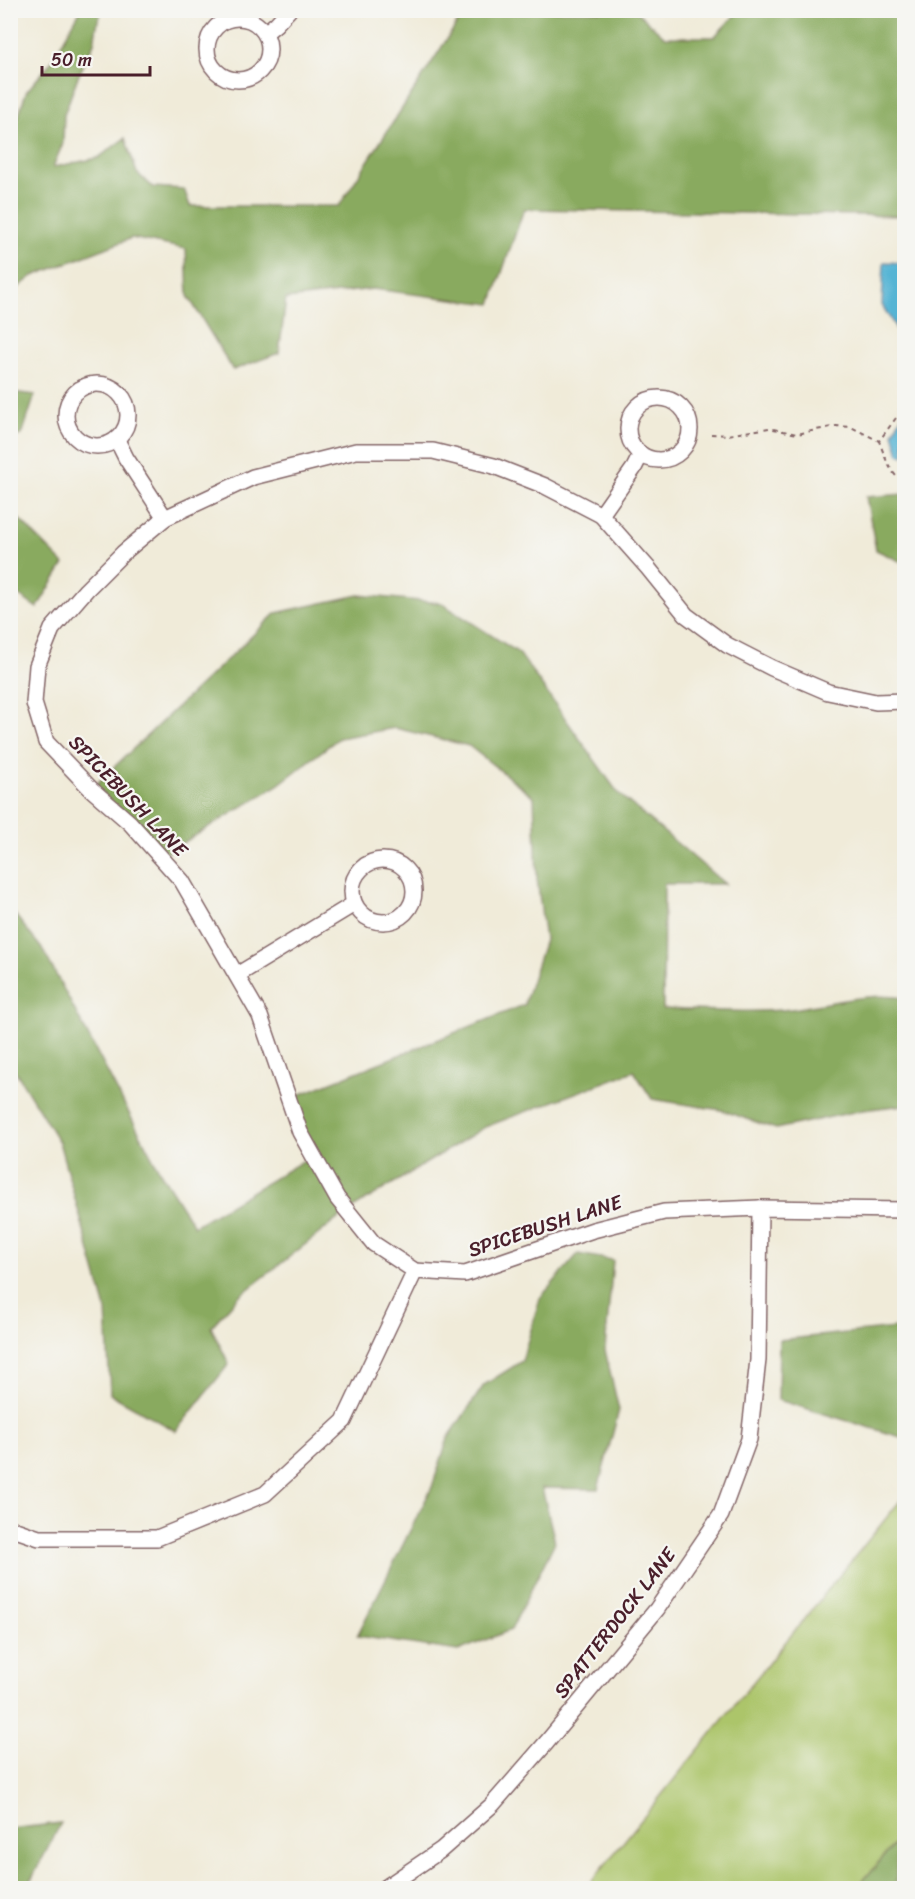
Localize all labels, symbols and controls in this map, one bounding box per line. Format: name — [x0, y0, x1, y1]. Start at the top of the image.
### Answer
scale bar — [42, 39, 150, 77]
text: 50 m — [51, 44, 92, 76]
street label: SPICEBUSH LANE — [60, 726, 197, 867]
street label: SPICEBUSH LANE — [463, 1184, 628, 1267]
street label: SPATTERDOCK LANE — [545, 1538, 687, 1706]

